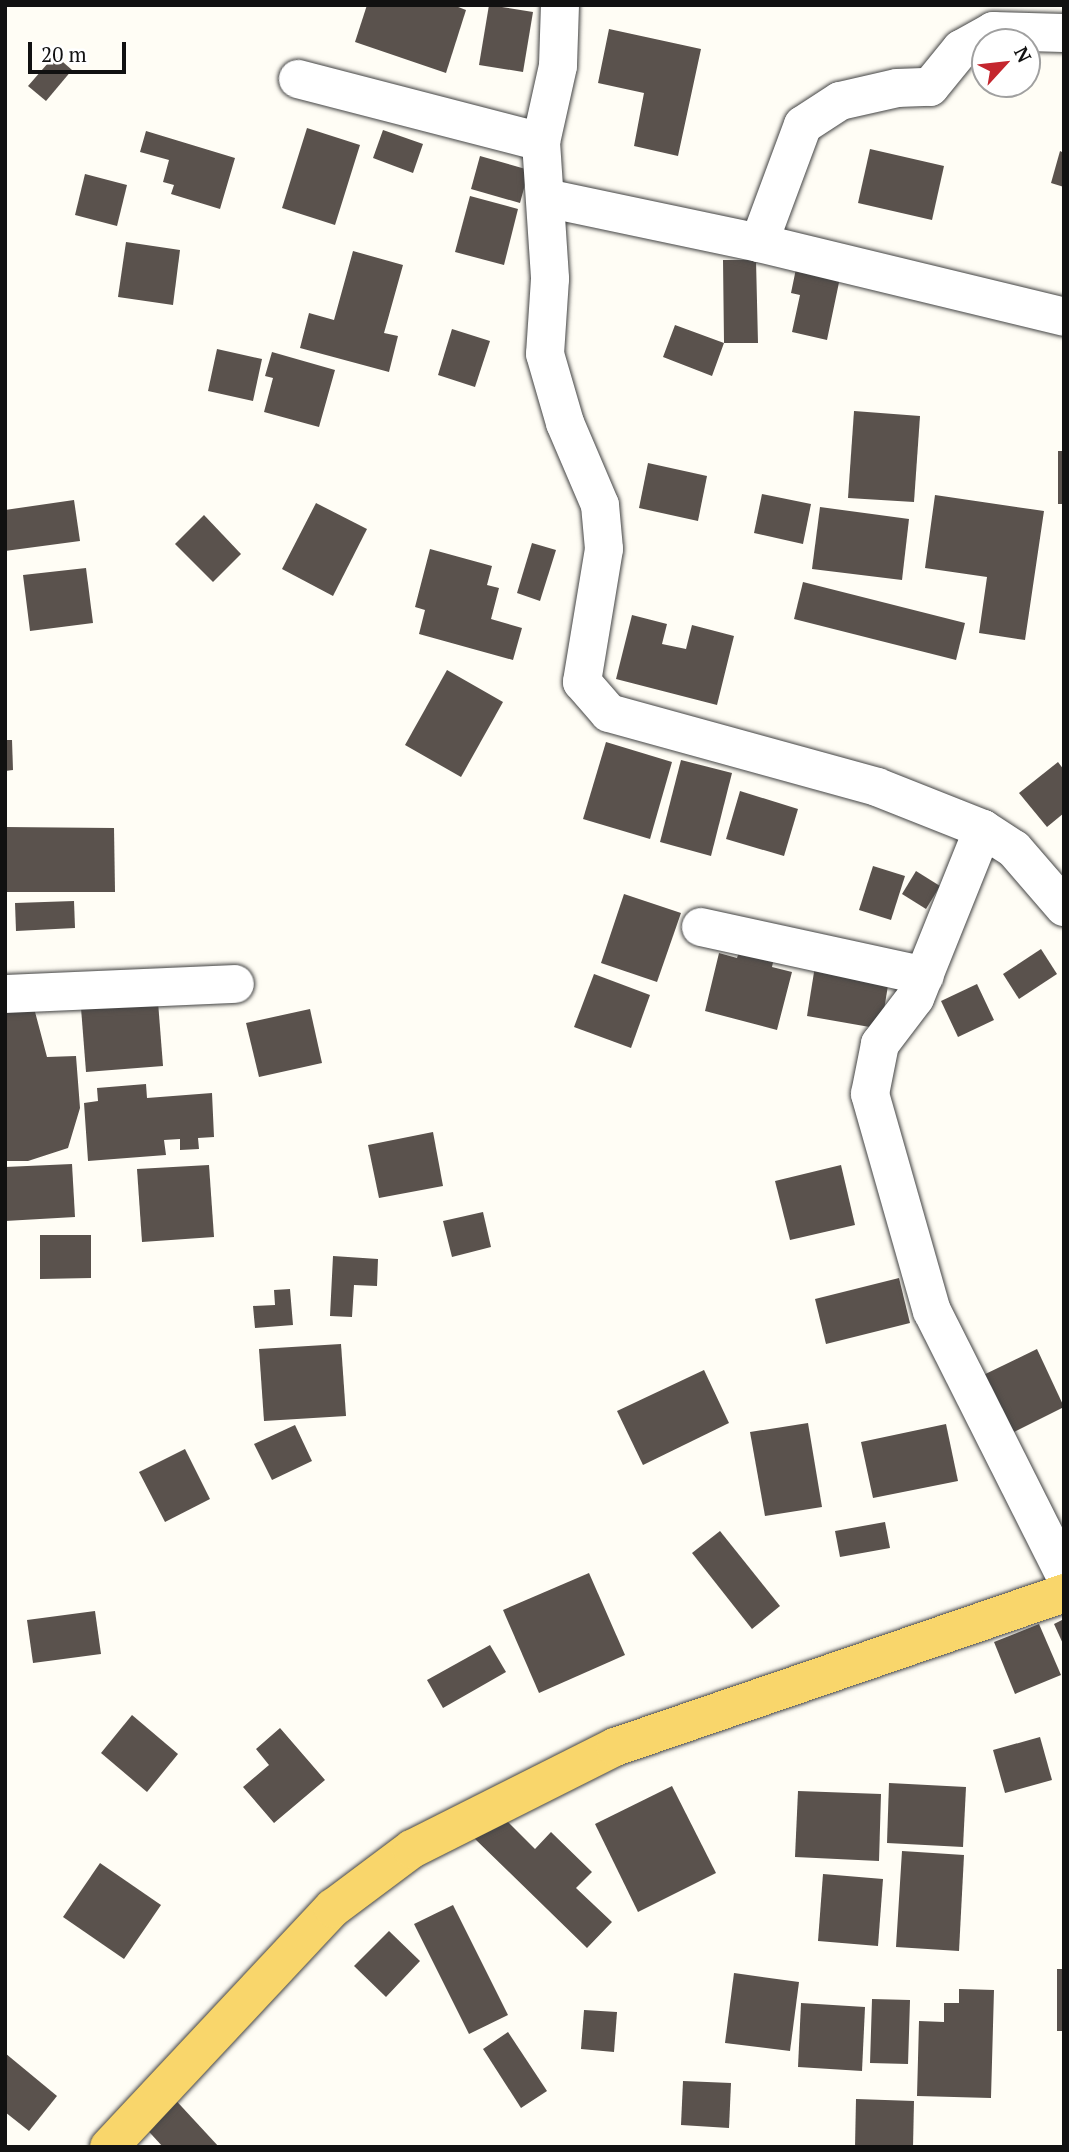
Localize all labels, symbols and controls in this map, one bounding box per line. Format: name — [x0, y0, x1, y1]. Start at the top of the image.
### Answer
scale bar — [32, 28, 130, 72]
north arrow — [971, 28, 1041, 98]
text: 20 m — [41, 40, 87, 68]
text: N — [1009, 42, 1038, 66]

